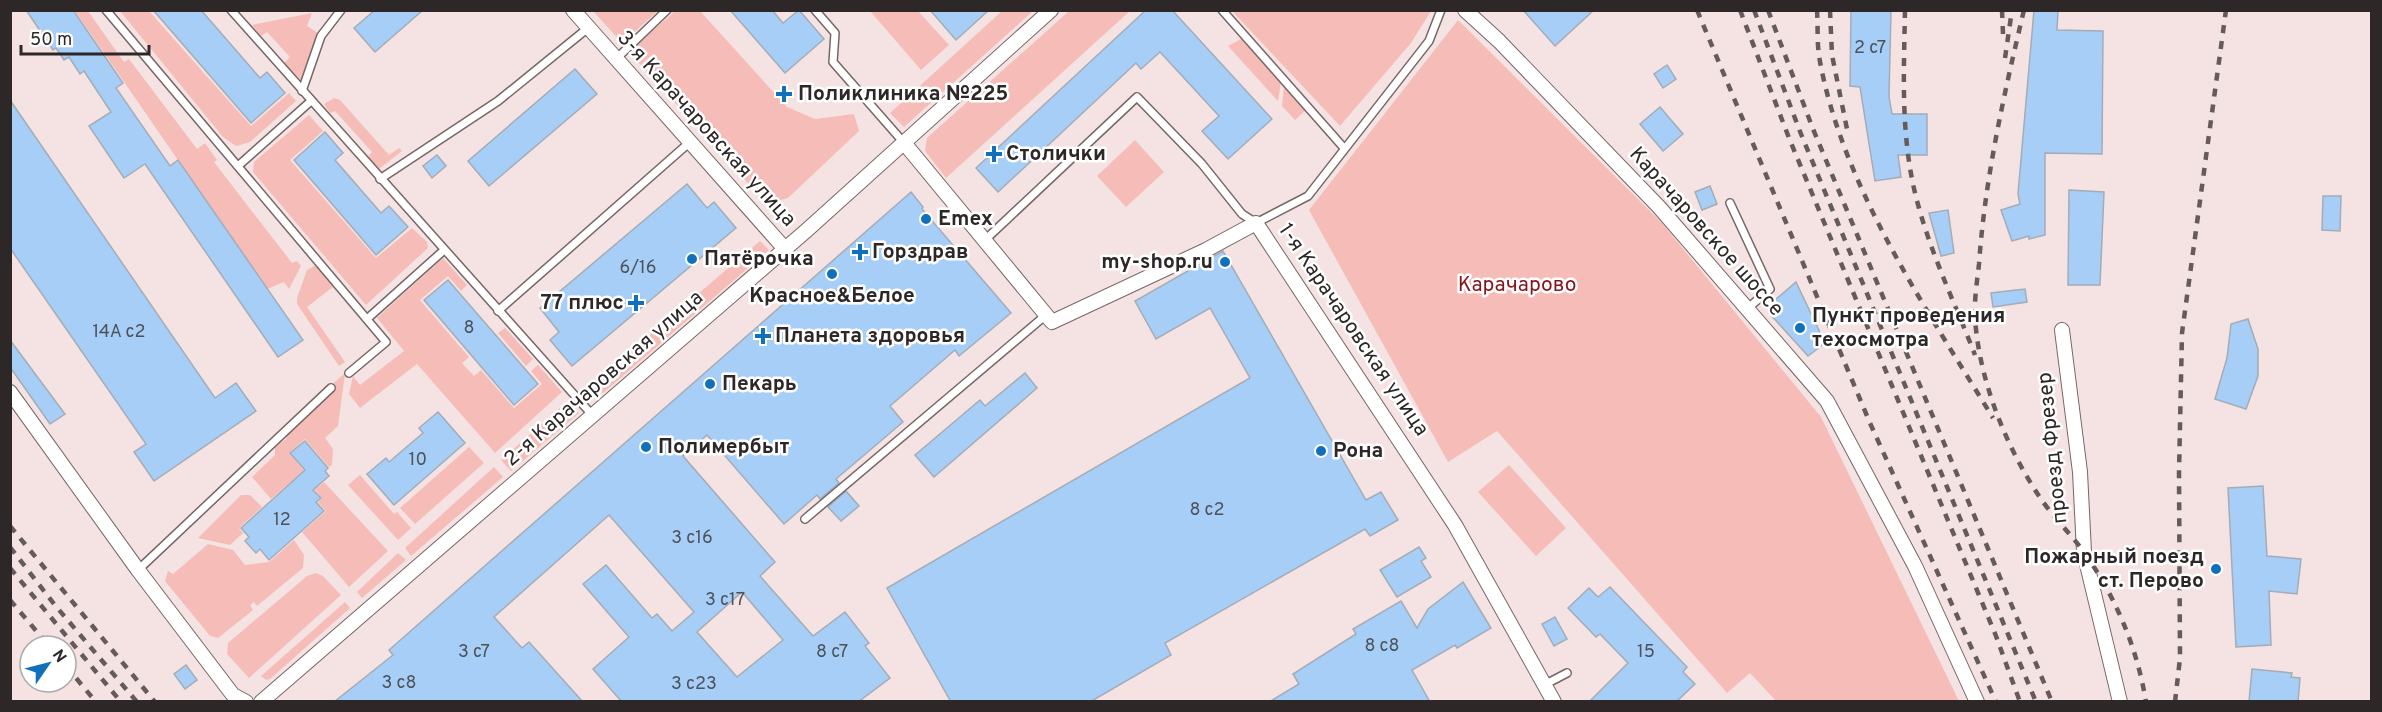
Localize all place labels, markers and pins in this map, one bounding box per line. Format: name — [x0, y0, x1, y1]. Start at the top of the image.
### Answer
place label: Поликлиника №225 — [798, 81, 1008, 108]
marker: Поликлиника №225 — [775, 85, 793, 103]
place label: Столички — [1006, 141, 1106, 168]
marker: Столички — [987, 147, 1001, 161]
place label: Emex — [938, 206, 993, 233]
marker: Emex — [919, 212, 933, 226]
place label: Горздрав — [872, 239, 968, 266]
marker: Горздрав — [853, 245, 867, 259]
place label: Пятёрочка — [704, 246, 814, 273]
place label: my-shop.ru — [1101, 249, 1213, 276]
marker: Пятёрочка — [685, 252, 699, 266]
marker: my-shop.ru — [1218, 255, 1232, 269]
marker: Красное&Белое — [825, 267, 839, 281]
place label: Красное&Белое — [749, 283, 915, 310]
place label: 77 плюс — [540, 290, 624, 317]
marker: 77 плюс — [629, 296, 643, 310]
place label: Пункт проведения техосмотра — [1812, 303, 2005, 354]
marker: Пункт проведения техосмотра — [1793, 321, 1807, 335]
place label: Планета здоровья — [775, 323, 965, 350]
marker: Планета здоровья — [756, 329, 770, 343]
place label: Пекарь — [722, 371, 797, 398]
marker: Пекарь — [703, 377, 717, 391]
place label: Полимербыт — [658, 434, 789, 461]
place label: Рона — [1333, 438, 1383, 465]
marker: Полимербыт — [639, 440, 653, 454]
marker: Рона — [1314, 444, 1328, 458]
place label: Пожарный поезд ст. Перово — [2024, 544, 2204, 595]
marker: Пожарный поезд ст. Перово — [2209, 562, 2223, 576]

